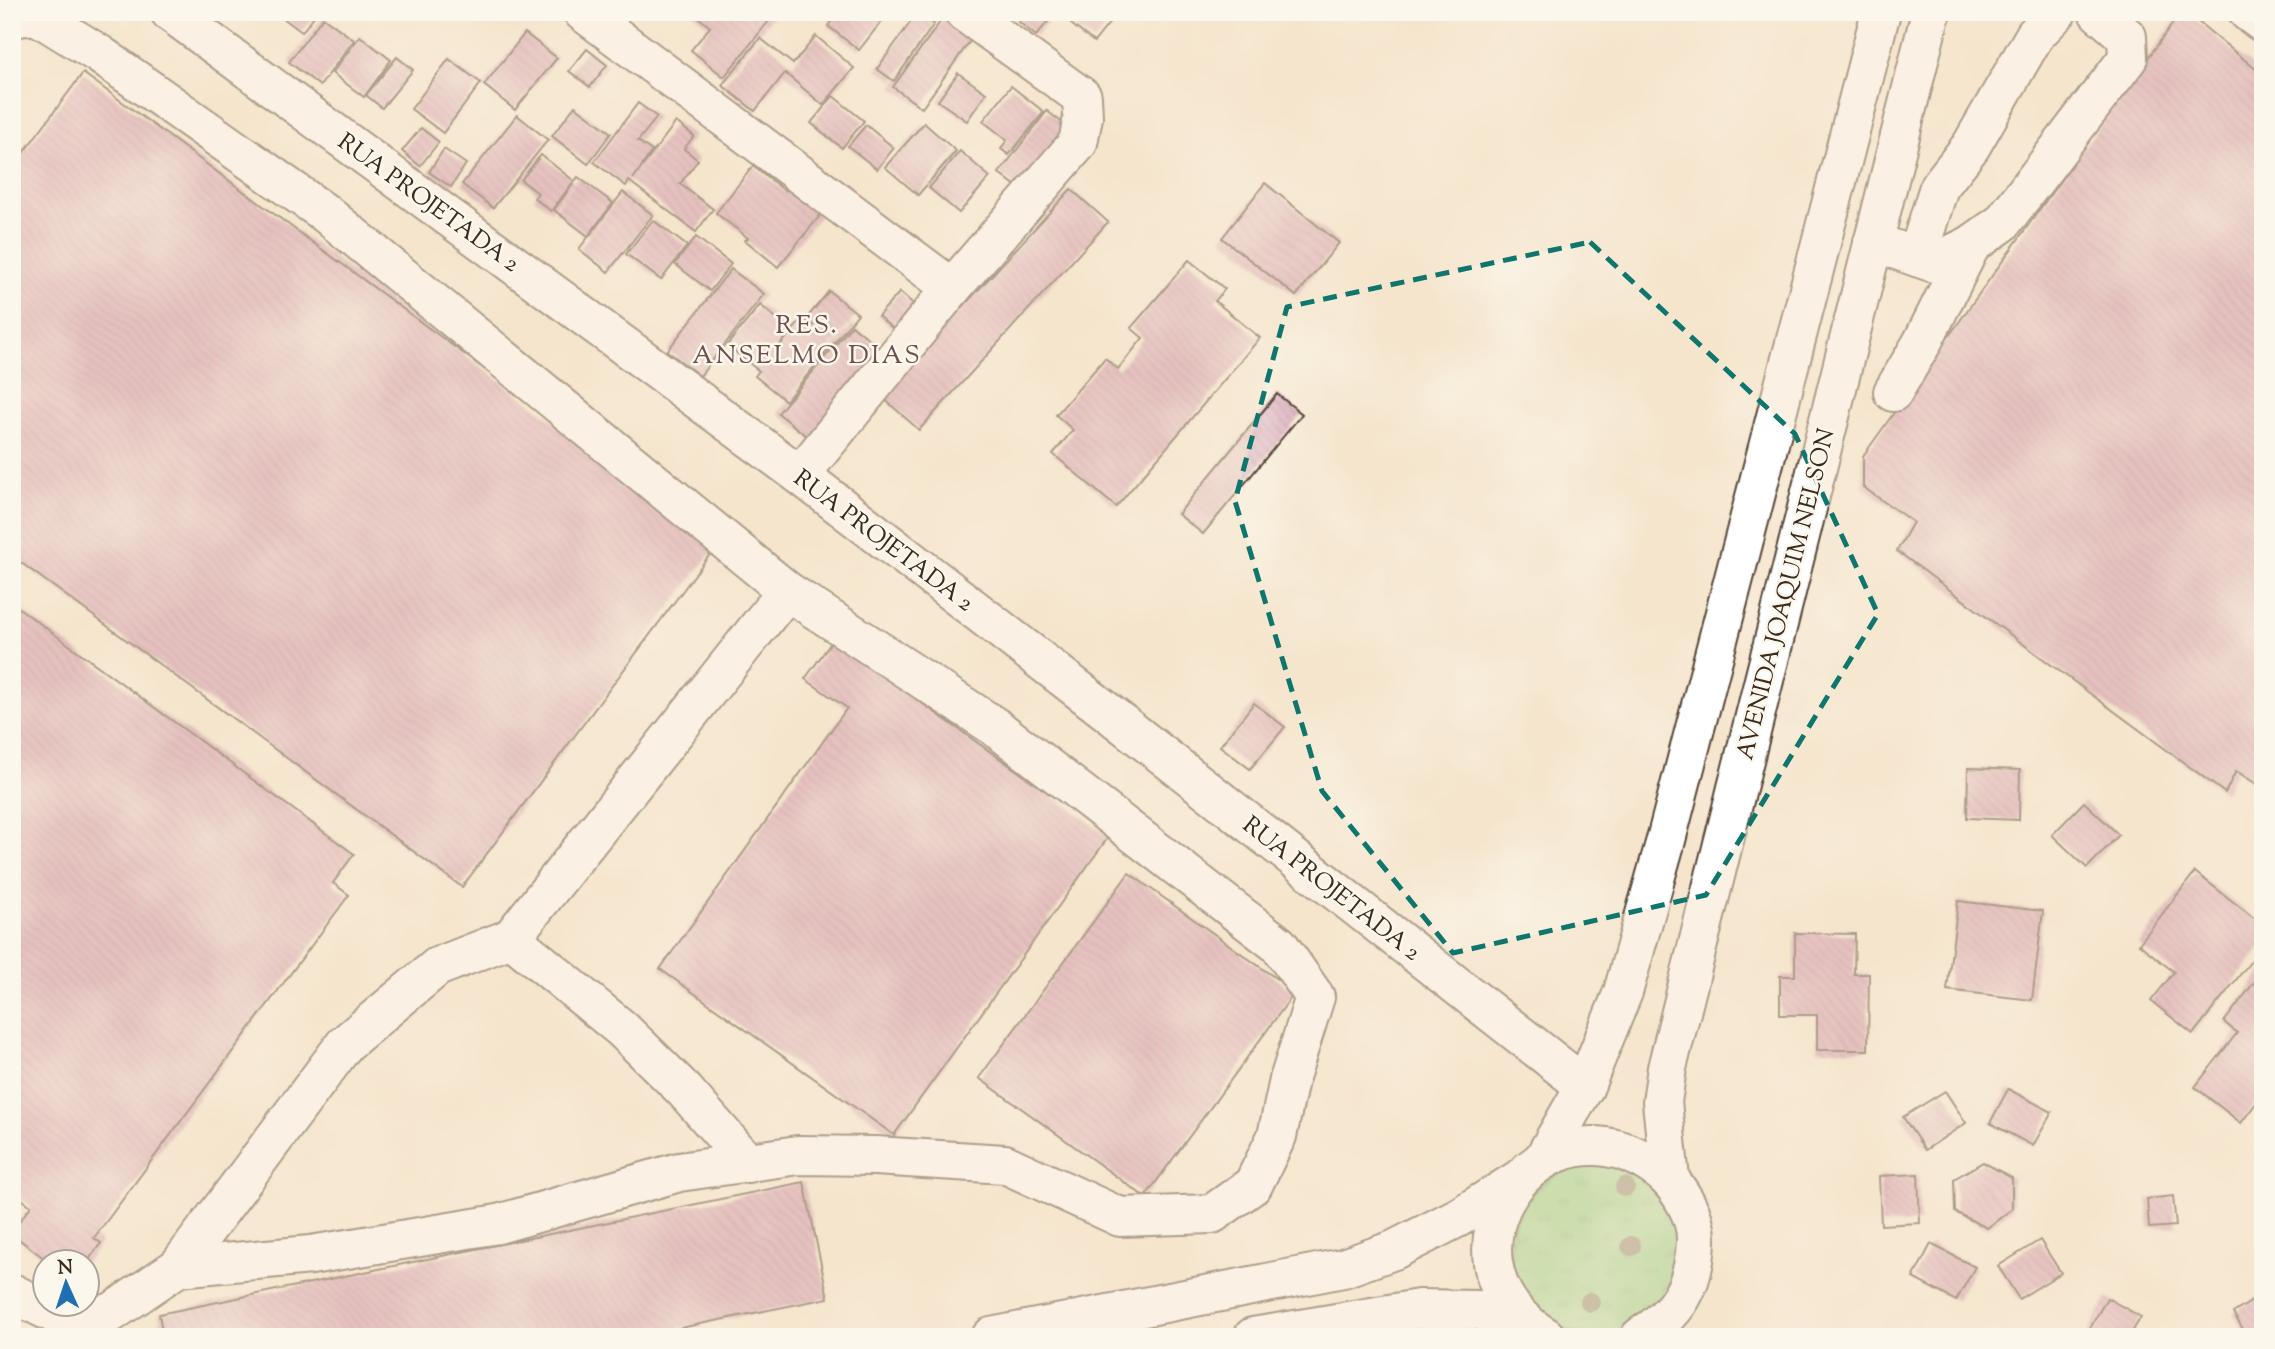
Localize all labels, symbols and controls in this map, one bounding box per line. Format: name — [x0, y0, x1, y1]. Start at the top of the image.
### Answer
street label: RUA PROJETADA 2 — [330, 126, 526, 281]
district label: RES. ANSELMO DIAS — [692, 308, 922, 375]
street label: AVENIDA JOAQUIM NELSON — [1729, 425, 1845, 764]
street label: RUA PROJETADA 2 — [786, 462, 980, 621]
street label: RUA PROJETADA 2 — [1234, 809, 1427, 970]
north arrow — [32, 1248, 102, 1318]
text: N — [57, 1255, 74, 1282]

